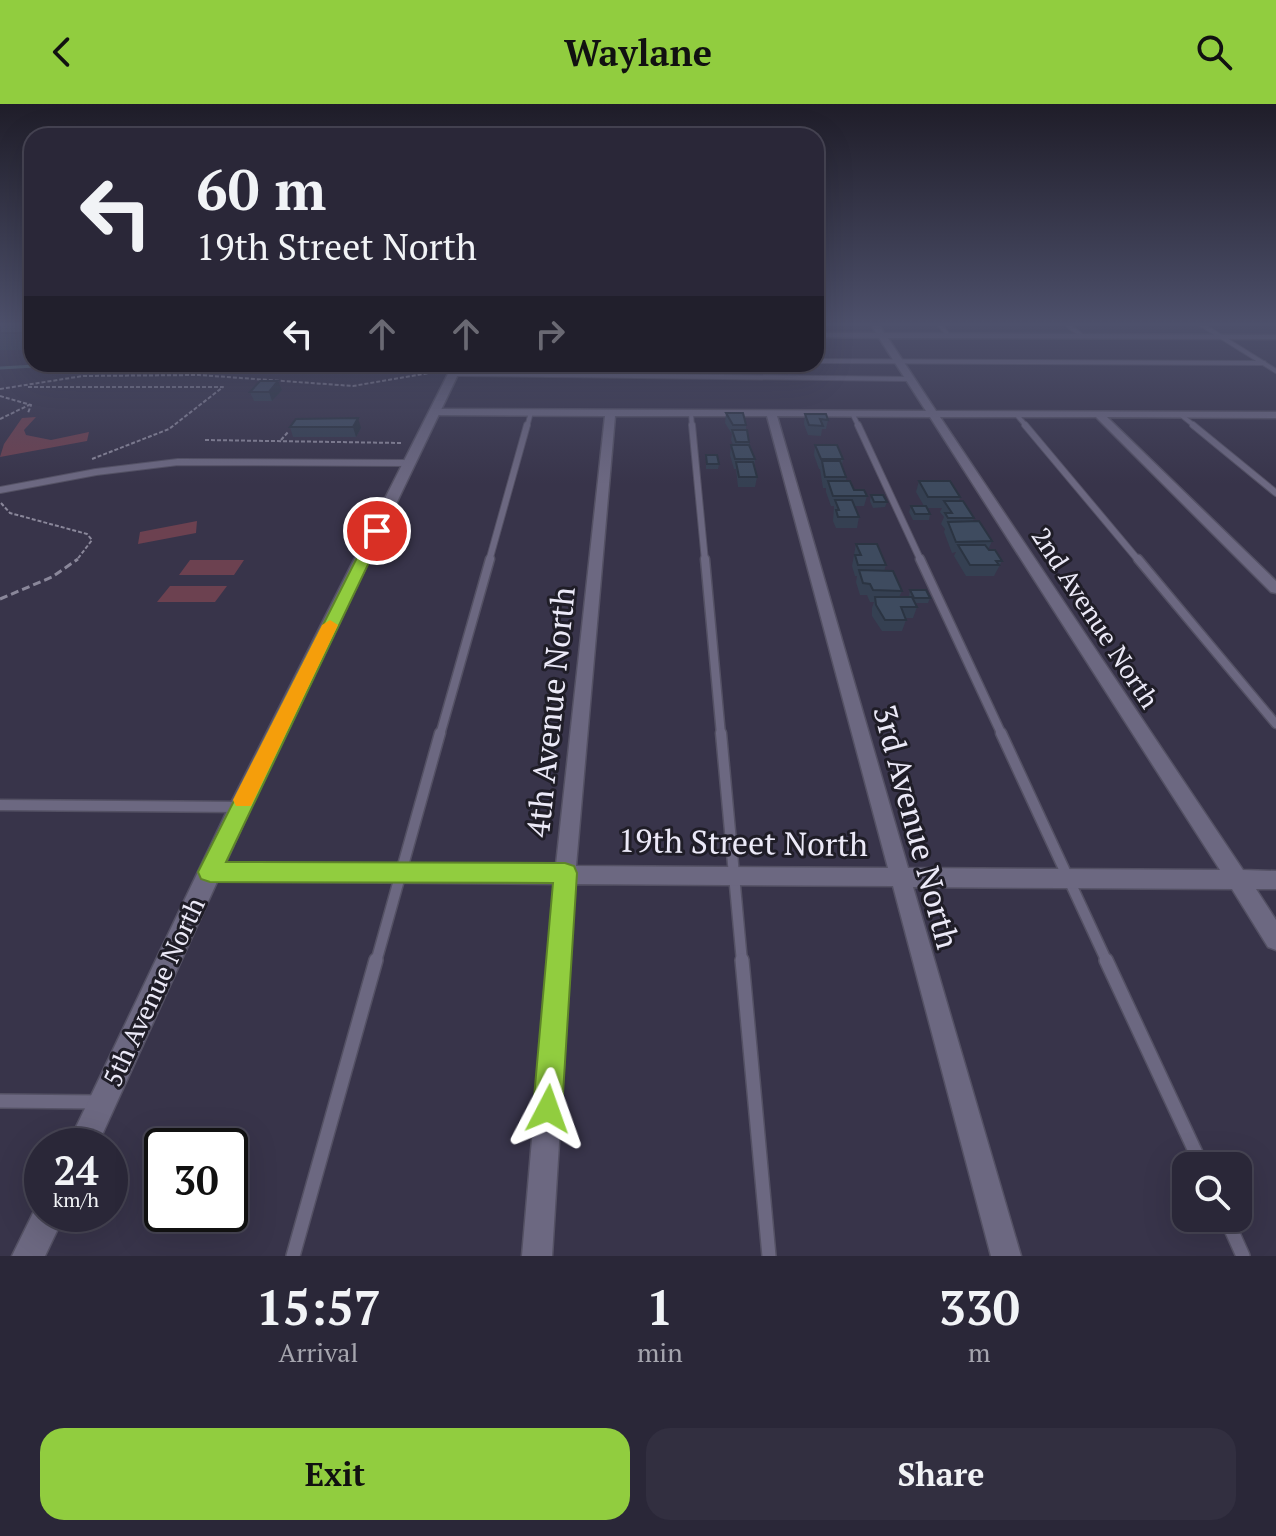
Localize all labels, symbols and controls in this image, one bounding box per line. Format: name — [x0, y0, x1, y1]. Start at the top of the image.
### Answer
text: Waylane — [564, 29, 712, 76]
icon: back — [40, 30, 84, 74]
icon: search — [1192, 30, 1236, 74]
text: 60 m — [196, 152, 326, 226]
icon: left — [64, 160, 168, 264]
text: 19th Street North — [196, 223, 477, 270]
icon: left — [276, 312, 320, 356]
icon: ahead — [360, 312, 404, 356]
icon: ahead — [444, 312, 488, 356]
icon: right — [528, 312, 572, 356]
pin — [343, 497, 411, 565]
icon: arrive — [355, 509, 399, 553]
street label: 2nd Avenue North — [1025, 520, 1167, 714]
street label: 4th Avenue North — [516, 584, 584, 839]
street label: 3rd Avenue North — [864, 700, 970, 954]
street label: 19th Street North — [618, 819, 868, 865]
street label: 5th Avenue North — [95, 892, 212, 1091]
position arrow — [506, 1067, 590, 1151]
speed limit sign: 30 — [144, 1128, 248, 1232]
text: 24 — [53, 1143, 99, 1196]
map controls — [1172, 1152, 1252, 1232]
button: search — [1172, 1152, 1252, 1232]
text: km/h — [53, 1186, 99, 1213]
text: 15:57 — [256, 1275, 381, 1339]
text: 1 — [646, 1275, 673, 1339]
text: 330 — [939, 1275, 1020, 1339]
text: Arrival — [279, 1335, 358, 1369]
text: min — [637, 1335, 683, 1369]
text: m — [968, 1335, 991, 1369]
button: Exit — [40, 1428, 630, 1520]
button: Share — [646, 1428, 1236, 1520]

